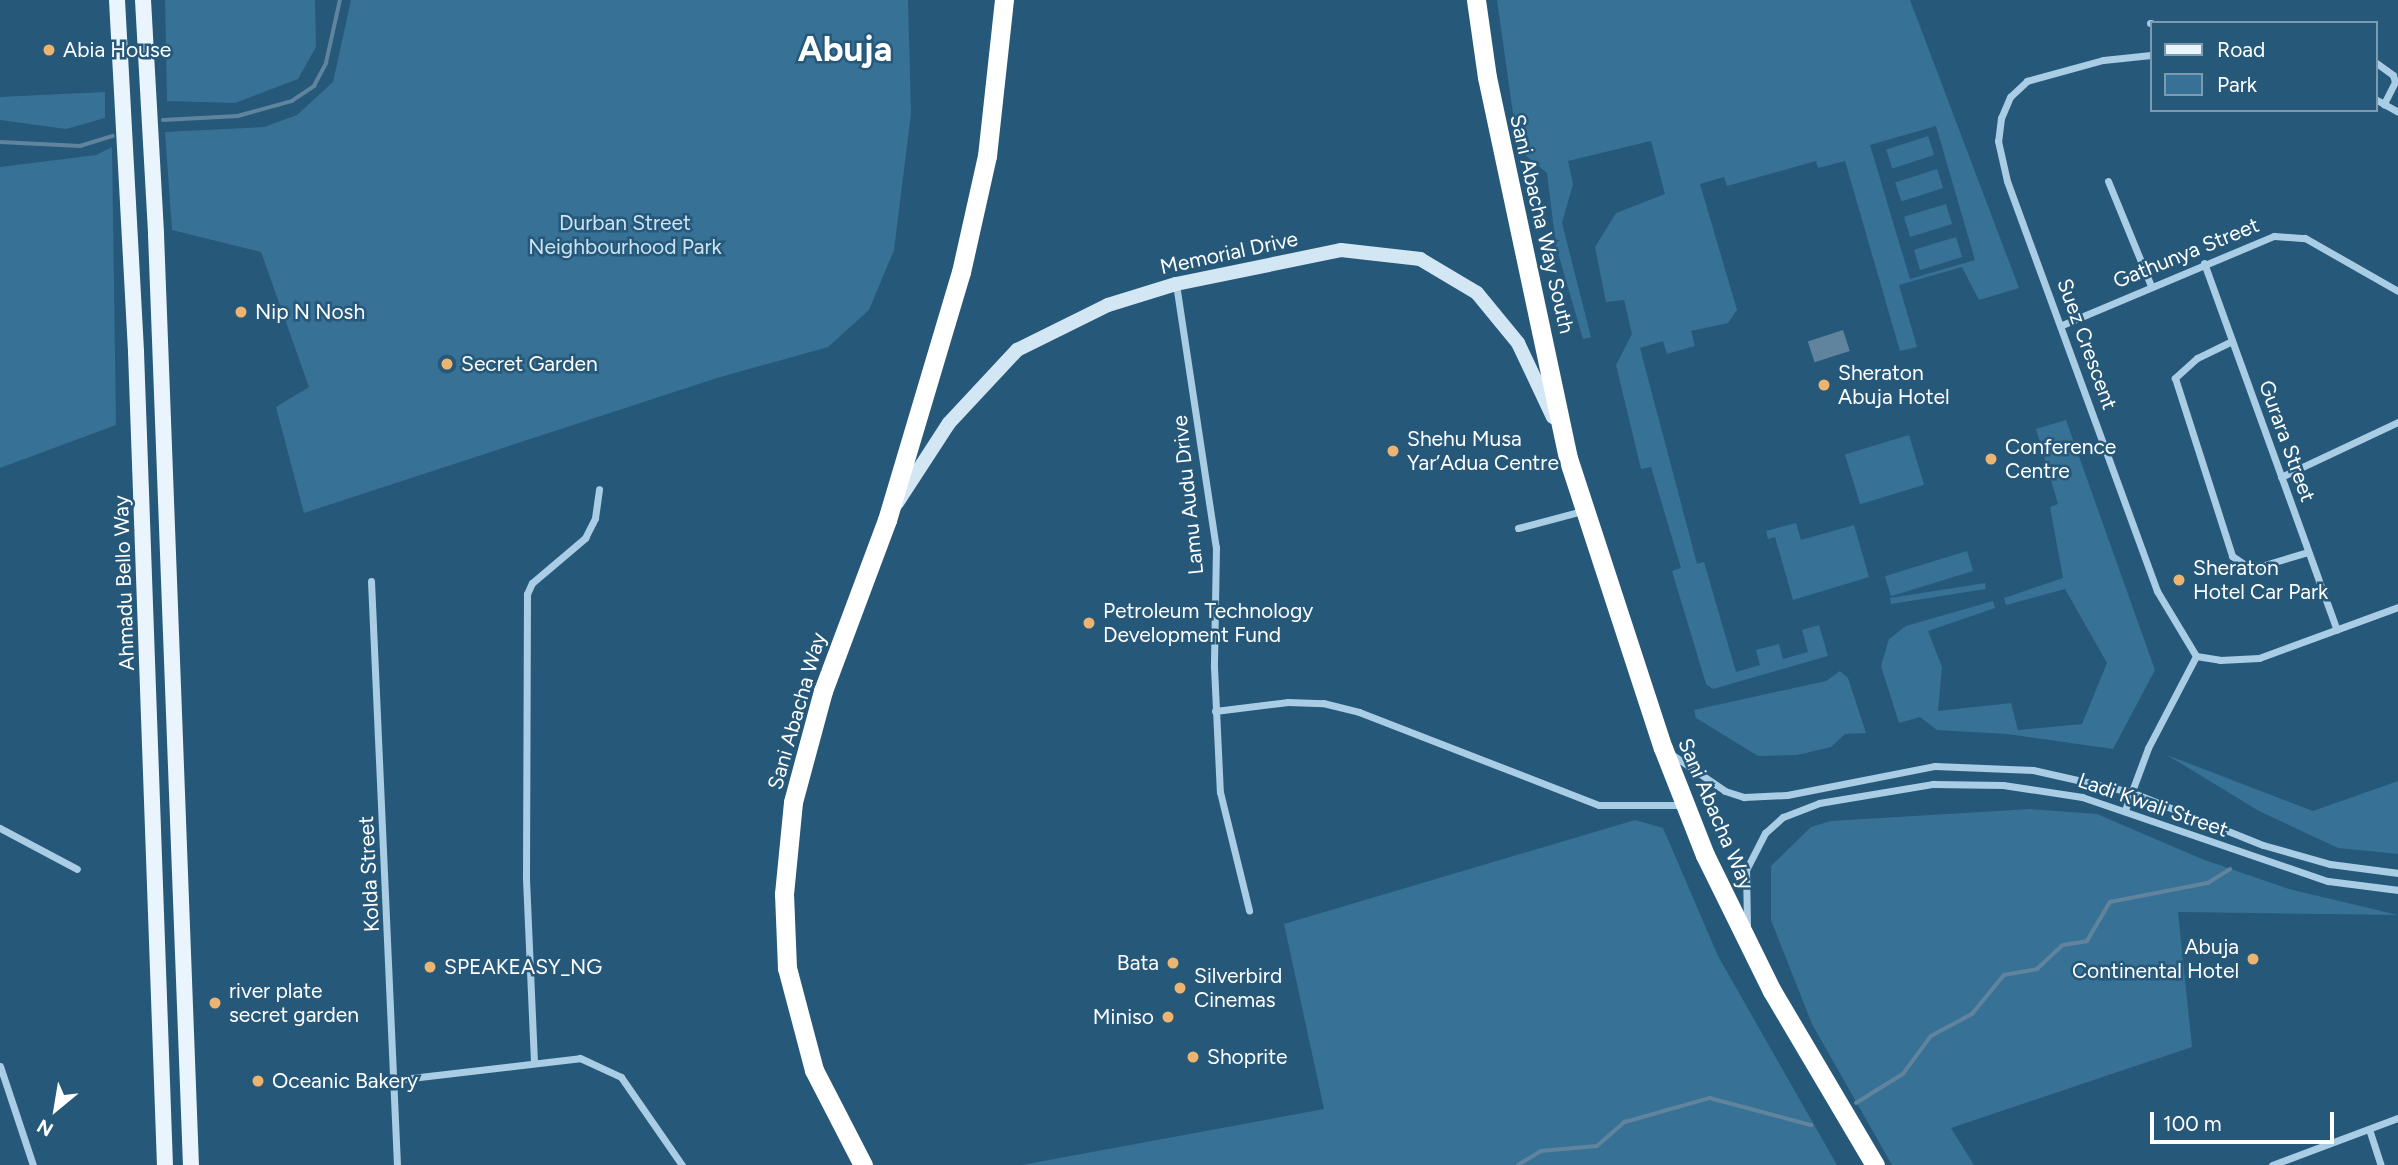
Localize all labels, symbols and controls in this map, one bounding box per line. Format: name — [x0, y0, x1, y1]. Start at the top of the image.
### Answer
legend — [2150, 21, 2377, 112]
district label: Abuja — [798, 28, 892, 70]
place label: Abia House — [63, 37, 171, 63]
text: Road — [2217, 37, 2265, 62]
marker: Abia House — [41, 42, 57, 58]
text: Park — [2217, 72, 2257, 97]
street label: Sani Abacha Way South — [1505, 112, 1579, 336]
park label: Durban Street Neighbourhood Park — [528, 210, 722, 260]
street label: Gathunya Street — [2109, 212, 2263, 294]
street label: Memorial Drive — [1158, 226, 1300, 280]
street label: Suez Crescent — [2052, 275, 2122, 413]
place label: Nip N Nosh — [255, 299, 365, 325]
marker: Nip N Nosh — [233, 304, 249, 320]
place label: Secret Garden — [461, 351, 598, 377]
marker: Secret Garden — [439, 356, 455, 372]
place label: Sheraton Abuja Hotel — [1838, 360, 1950, 410]
marker: Sheraton Abuja Hotel — [1816, 377, 1832, 393]
street label: Gurara Street — [2253, 377, 2321, 505]
street label: Lamu Audu Drive — [1167, 414, 1209, 576]
place label: Shehu Musa Yar’Adua Centre — [1407, 426, 1559, 476]
place label: Conference Centre — [2005, 434, 2116, 484]
marker: Shehu Musa Yar’Adua Centre — [1385, 443, 1401, 459]
marker: Conference Centre — [1983, 451, 1999, 467]
street label: Ahmadu Bello Way — [108, 495, 140, 671]
place label: Sheraton Hotel Car Park — [2193, 555, 2328, 605]
marker: Sheraton Hotel Car Park — [2171, 572, 2187, 588]
place label: Petroleum Technology Development Fund — [1103, 598, 1313, 648]
marker: Petroleum Technology Development Fund — [1081, 615, 1097, 631]
street label: Sani Abacha Way — [762, 629, 832, 793]
street label: Sani Abacha Way — [1673, 734, 1759, 894]
street label: Ladi Kwali Street — [2075, 768, 2231, 842]
street label: Kolda Street — [353, 815, 385, 933]
place label: Abuja Continental Hotel — [2072, 934, 2239, 984]
place label: Bata — [1117, 950, 1159, 976]
marker: Abuja Continental Hotel — [2245, 951, 2261, 967]
place label: SPEAKEASY_NG — [444, 954, 602, 980]
marker: Bata — [1165, 955, 1181, 971]
marker: SPEAKEASY_NG — [422, 959, 438, 975]
place label: Silverbird Cinemas — [1194, 963, 1282, 1013]
place label: river plate secret garden — [229, 978, 359, 1028]
marker: Silverbird Cinemas — [1172, 980, 1188, 996]
marker: river plate secret garden — [207, 995, 223, 1011]
place label: Miniso — [1093, 1004, 1154, 1030]
marker: Miniso — [1160, 1009, 1176, 1025]
place label: Shoprite — [1207, 1044, 1288, 1070]
marker: Shoprite — [1185, 1049, 1201, 1065]
place label: Oceanic Bakery — [272, 1068, 418, 1094]
marker: Oceanic Bakery — [250, 1073, 266, 1089]
north arrow — [21, 1074, 91, 1144]
scale bar — [2153, 1098, 2337, 1142]
text: 100 m — [2163, 1111, 2222, 1136]
text: N — [33, 1114, 57, 1141]

